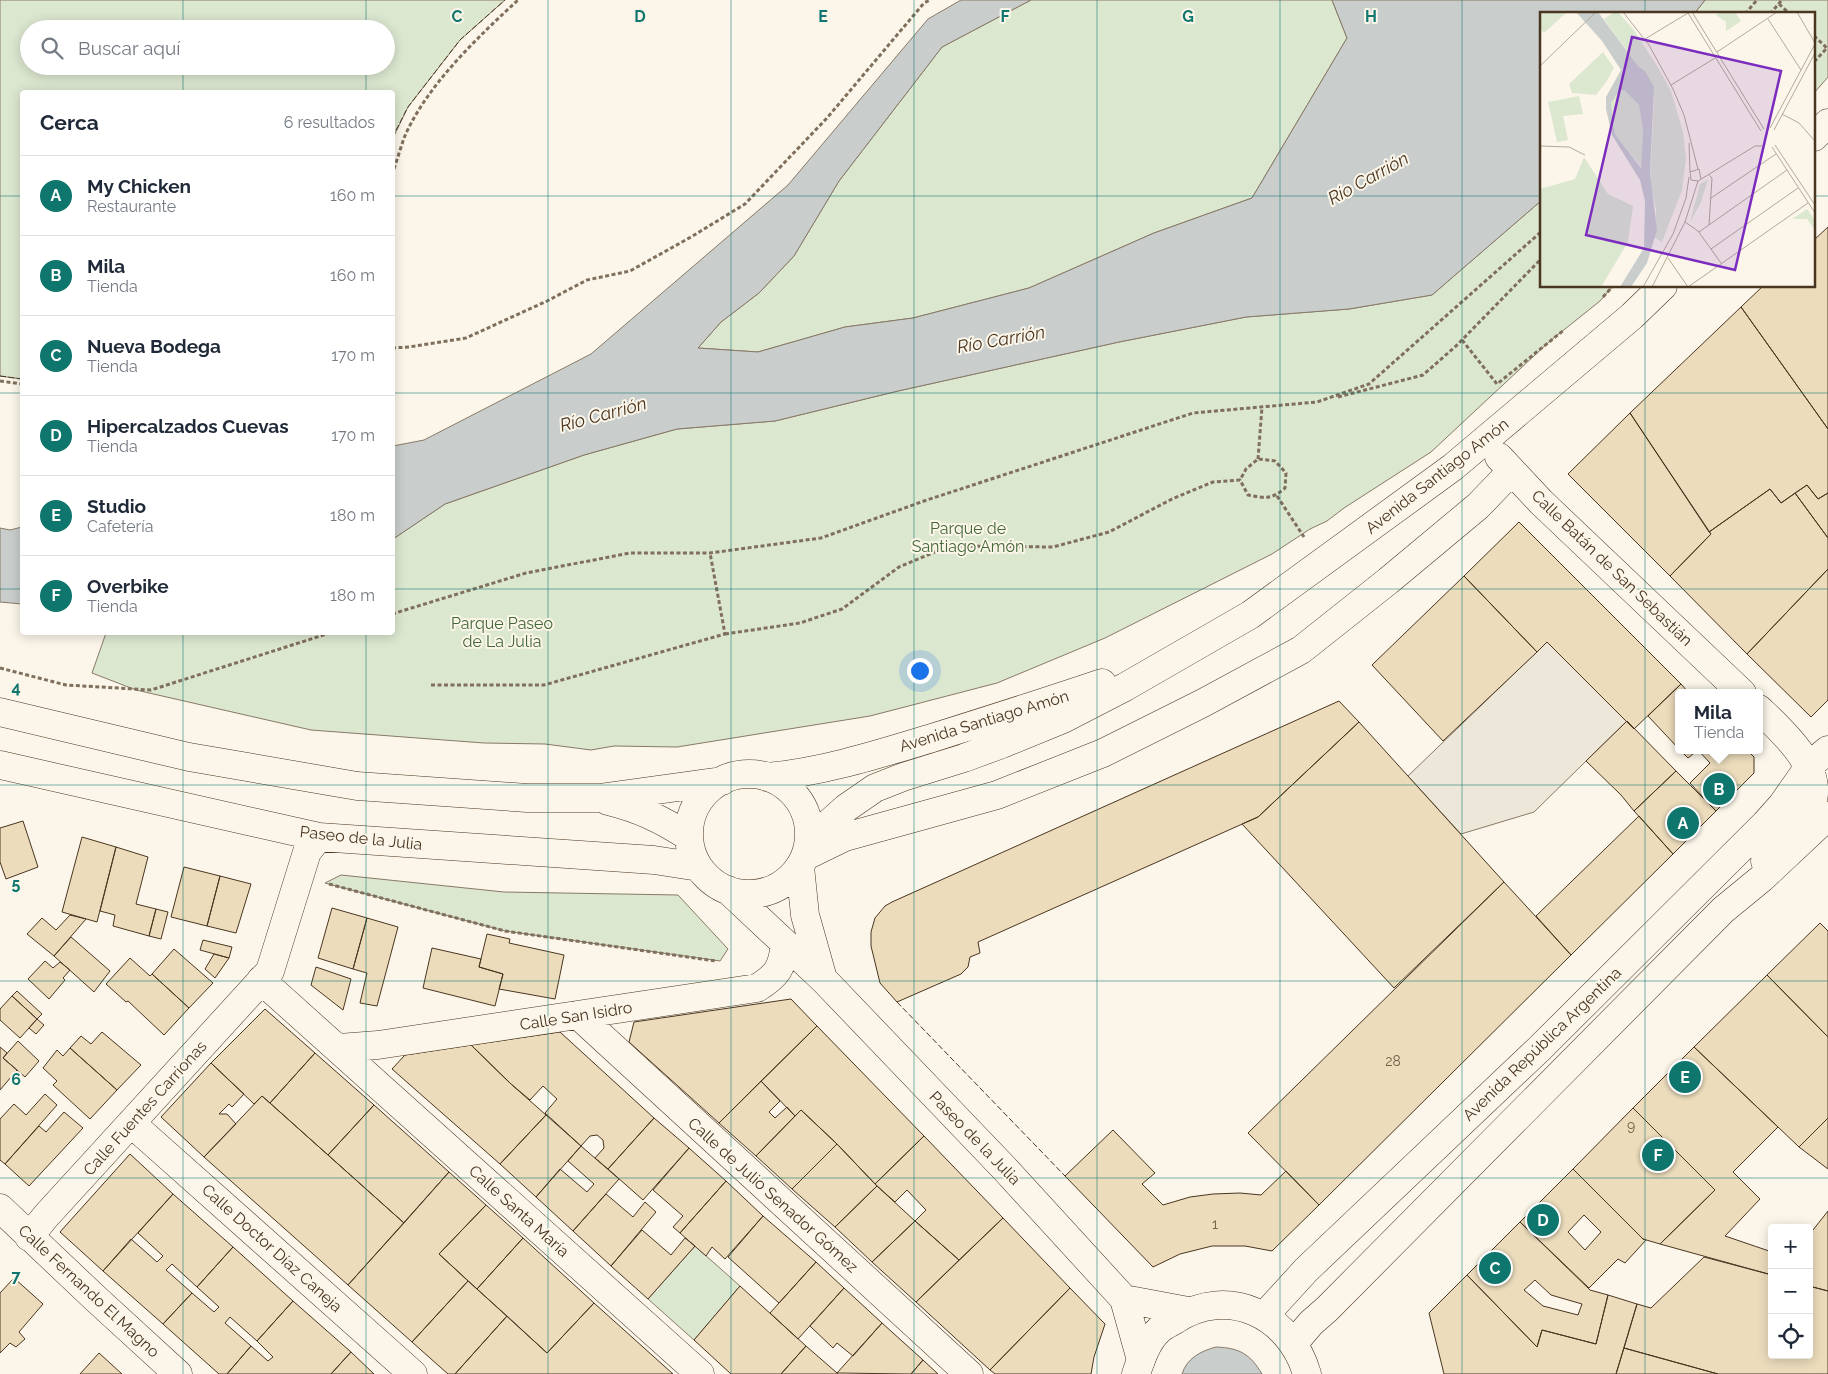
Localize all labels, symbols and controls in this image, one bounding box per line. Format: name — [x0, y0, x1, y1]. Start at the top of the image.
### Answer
text: C — [452, 7, 463, 26]
text: D — [634, 7, 646, 26]
text: E — [818, 7, 828, 26]
text: F — [1000, 7, 1010, 26]
text: G — [1182, 7, 1194, 26]
text: H — [1365, 7, 1377, 26]
inset map — [1540, 12, 1816, 288]
search box — [20, 20, 395, 75]
icon: search — [38, 34, 66, 62]
text: Buscar aquí — [78, 37, 180, 59]
text: Cerca — [40, 110, 99, 135]
text: 6 resultados — [284, 113, 375, 132]
water label: Río Carrión — [1324, 147, 1412, 209]
text: My Chicken — [87, 175, 191, 197]
text: A — [51, 186, 61, 205]
text: 160 m — [330, 186, 375, 205]
text: Restaurante — [87, 197, 176, 216]
text: Mila — [87, 255, 125, 277]
text: B — [51, 266, 61, 285]
text: 160 m — [330, 266, 375, 285]
text: Tienda — [87, 277, 138, 296]
water label: Río Carrión — [955, 321, 1047, 357]
text: Nueva Bodega — [87, 335, 221, 357]
text: C — [51, 346, 61, 365]
text: 170 m — [331, 346, 375, 365]
text: Tienda — [87, 357, 138, 376]
water label: Río Carrión — [557, 392, 649, 436]
street label: Avenida Santiago Amón — [1362, 414, 1512, 538]
text: Hipercalzados Cuevas — [87, 415, 289, 437]
text: D — [50, 426, 62, 445]
text: 170 m — [331, 426, 375, 445]
text: Tienda — [87, 437, 138, 456]
street label: Calle Batán de San Sebastián — [1528, 486, 1696, 650]
text: Studio — [87, 495, 146, 517]
text: E — [51, 506, 61, 525]
text: 180 m — [330, 506, 375, 525]
text: Cafetería — [87, 517, 153, 536]
park label: Parque de Santiago Amón — [912, 519, 1024, 556]
text: Overbike — [87, 575, 169, 597]
text: F — [51, 586, 61, 605]
text: 180 m — [330, 586, 375, 605]
text: Tienda — [87, 597, 138, 616]
park label: Parque Paseo de La Julia — [451, 614, 553, 651]
your location — [907, 658, 933, 684]
text: 4 — [11, 678, 21, 697]
street label: Avenida Santiago Amón — [897, 686, 1071, 756]
popup — [1675, 689, 1763, 754]
text: Mila — [1694, 701, 1732, 723]
text: Tienda — [1694, 723, 1744, 742]
pin: B — [1703, 770, 1735, 808]
pin: A — [1667, 804, 1699, 842]
street label: Paseo de la Julia — [299, 822, 423, 854]
text: 5 — [12, 874, 21, 893]
street label: Avenida República Argentina — [1459, 963, 1625, 1125]
street label: Calle San Isidro — [518, 998, 634, 1034]
street label: Calle Fuentes Carrionas — [79, 1036, 211, 1179]
house number: 28 — [1385, 1053, 1401, 1069]
pin: E — [1669, 1058, 1701, 1096]
text: 6 — [11, 1070, 21, 1089]
street label: Paseo de la Julia — [925, 1087, 1025, 1189]
street label: Calle de Julio Senador Gómez — [684, 1114, 862, 1276]
house number: 9 — [1627, 1118, 1635, 1134]
pin: F — [1642, 1136, 1674, 1174]
street label: Calle Santa María — [465, 1161, 573, 1261]
street label: Calle Doctor Díaz Caneja — [198, 1180, 346, 1316]
pin: D — [1527, 1201, 1559, 1239]
house number: 1 — [1212, 1216, 1218, 1232]
street label: Calle Fernando El Magno — [15, 1221, 163, 1361]
map controls — [1768, 1224, 1813, 1359]
button: + — [1768, 1224, 1813, 1269]
pin: C — [1479, 1249, 1511, 1287]
text: 7 — [12, 1267, 21, 1286]
button: − — [1768, 1269, 1813, 1314]
button: locate — [1768, 1314, 1813, 1359]

